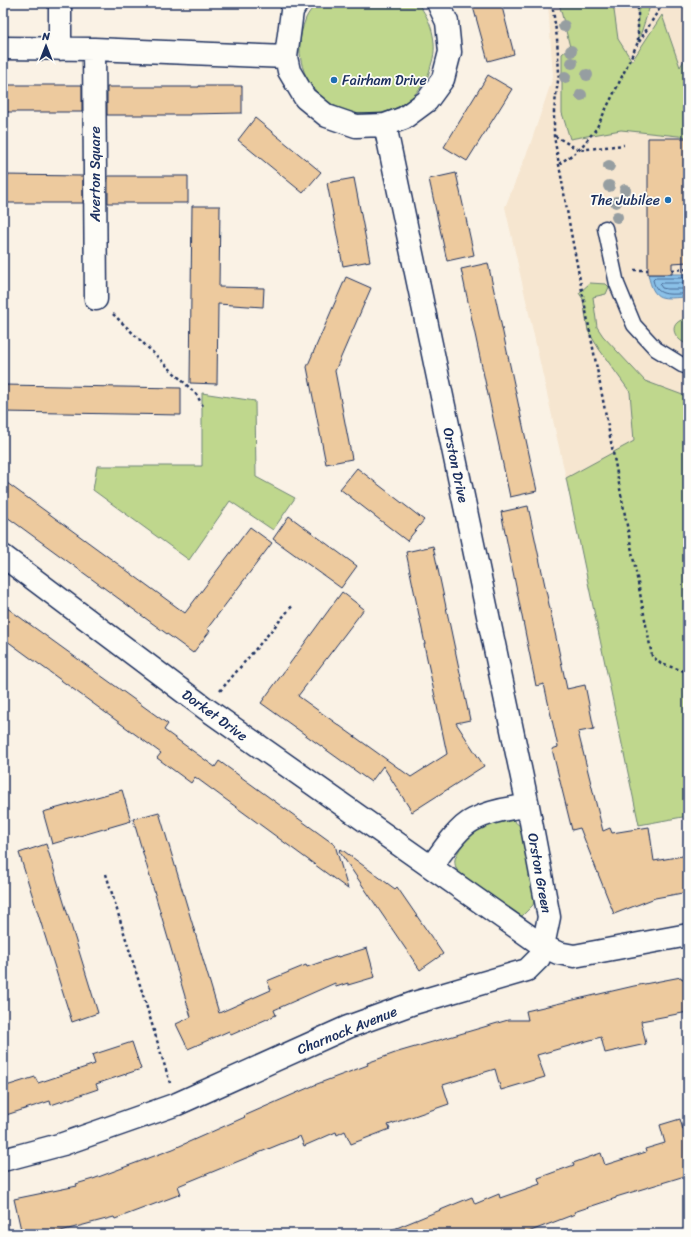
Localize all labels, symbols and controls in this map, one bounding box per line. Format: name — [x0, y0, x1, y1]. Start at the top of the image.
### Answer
north arrow — [26, 26, 66, 66]
text: N — [41, 27, 50, 46]
place label: Fairham Drive — [342, 68, 427, 93]
marker: Fairham Drive — [329, 75, 339, 85]
street label: Averton Square — [83, 126, 108, 223]
place label: The Jubilee — [590, 188, 660, 213]
marker: The Jubilee — [663, 195, 673, 205]
street label: Orston Drive — [435, 425, 476, 505]
street label: Dorket Drive — [176, 683, 253, 748]
street label: Orston Green — [520, 831, 559, 916]
street label: Charnock Avenue — [293, 999, 401, 1062]

